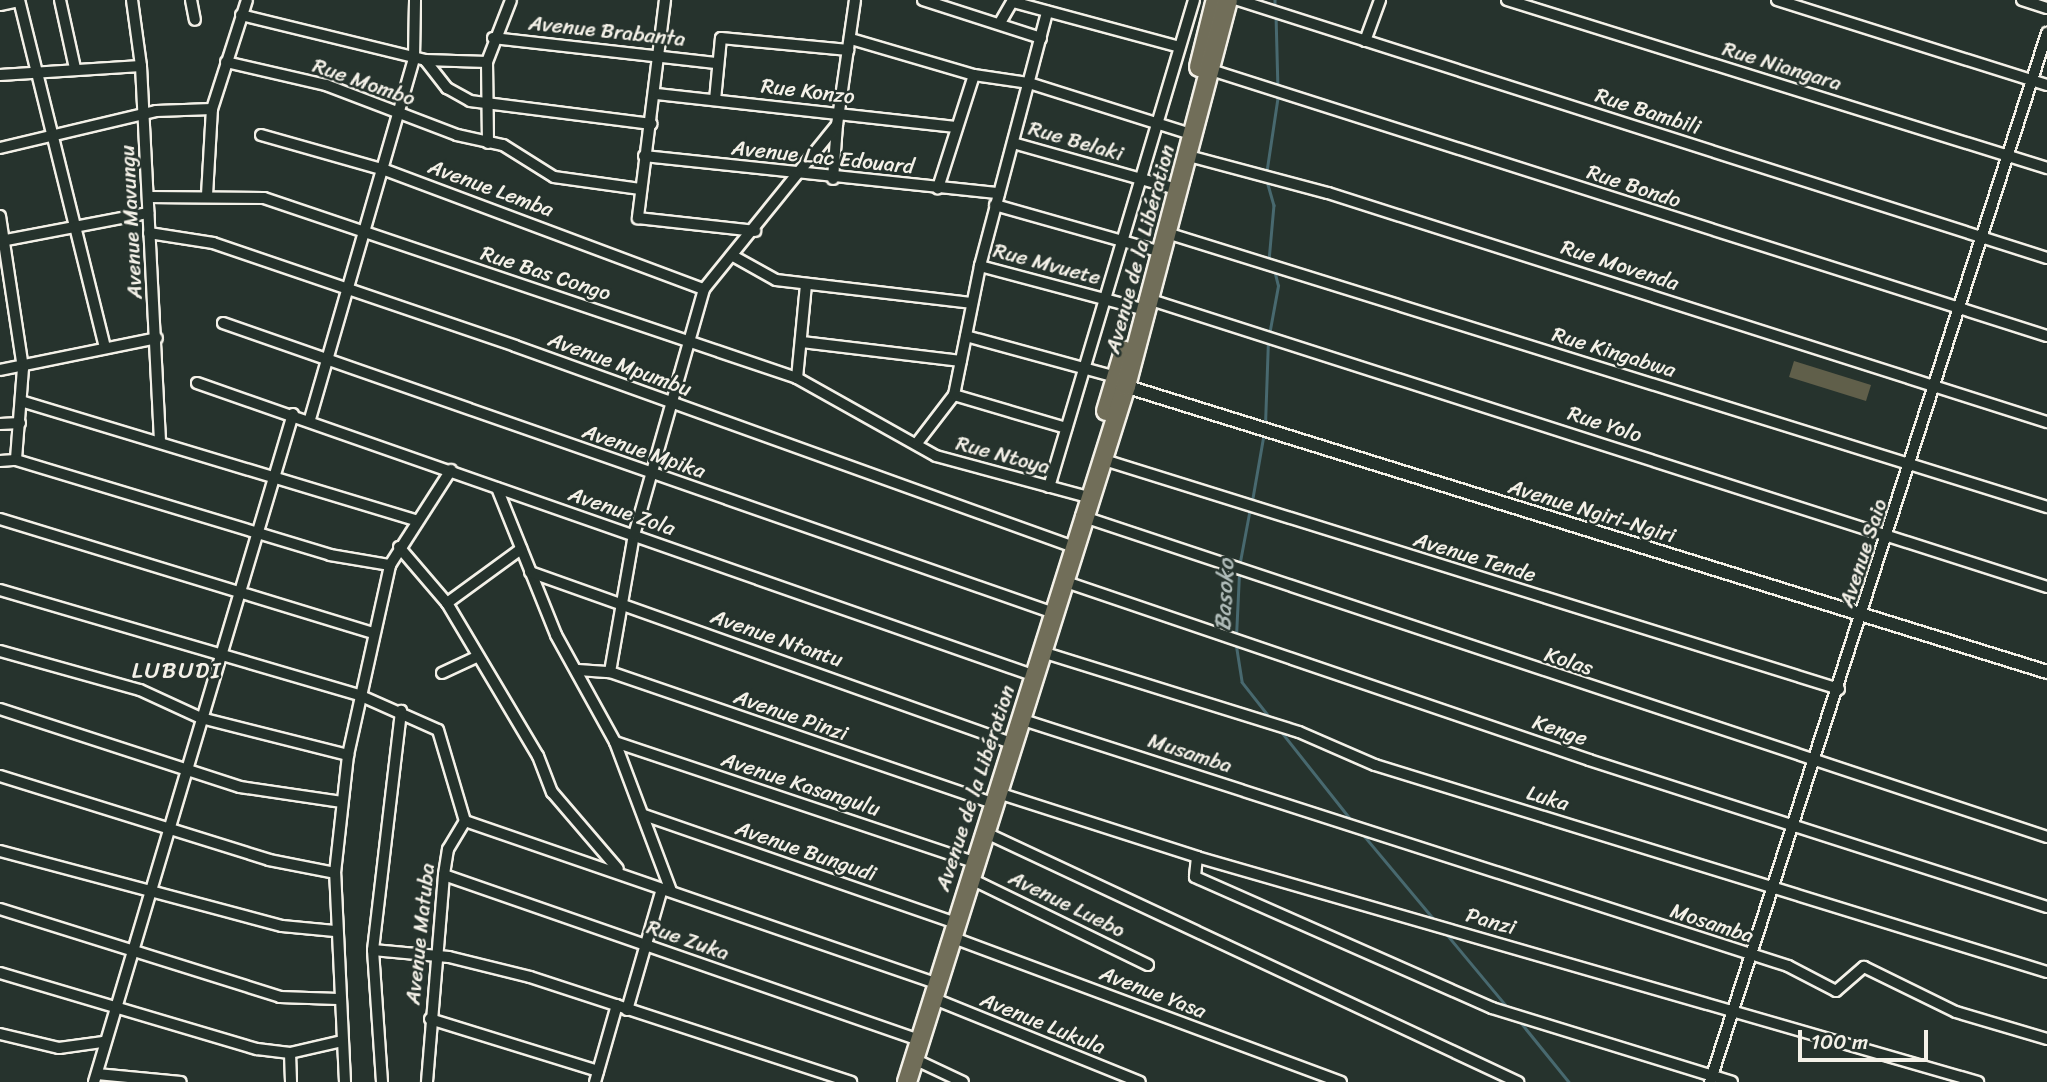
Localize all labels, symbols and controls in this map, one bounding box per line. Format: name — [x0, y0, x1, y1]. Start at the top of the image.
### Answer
street label: Avenue Brabanta — [527, 10, 687, 52]
street label: Rue Niangara — [1720, 36, 1844, 96]
street label: Rue Mombo — [310, 53, 418, 111]
street label: Rue Konzo — [759, 73, 857, 109]
street label: Rue Bambili — [1592, 82, 1704, 140]
street label: Rue Belaki — [1026, 115, 1126, 167]
street label: Avenue Lac Edouard — [730, 135, 916, 179]
street label: Avenue de la Libération — [1100, 142, 1180, 356]
street label: Avenue Mavungu — [114, 144, 148, 300]
street label: Avenue Lemba — [425, 154, 557, 222]
street label: Rue Bondo — [1584, 159, 1684, 213]
street label: Rue Movenda — [1558, 234, 1682, 296]
street label: Rue Mvuete — [991, 238, 1103, 290]
street label: Rue Bas Congo — [478, 240, 614, 306]
street label: Rue Kingabwa — [1549, 321, 1679, 383]
street label: Avenue Mpumbu — [545, 326, 695, 402]
street label: Rue Yolo — [1565, 400, 1645, 448]
street label: Avenue Mpika — [579, 418, 709, 484]
street label: Rue Ntoya — [953, 430, 1053, 480]
street label: Avenue Ngiri-Ngiri — [1506, 474, 1678, 548]
street label: Avenue Zola — [565, 481, 679, 541]
street label: Avenue Saio — [1834, 496, 1892, 610]
street label: Avenue Tende — [1411, 526, 1539, 588]
water label: Basoko — [1209, 558, 1241, 632]
street label: Avenue Ntantu — [708, 604, 846, 672]
street label: Kolas — [1542, 641, 1596, 681]
district label: LUBUDI — [134, 657, 220, 685]
street label: Avenue de la Libération — [930, 682, 1020, 894]
street label: Avenue Pinzi — [731, 684, 851, 746]
street label: Kenge — [1529, 709, 1591, 751]
street label: Musamba — [1145, 728, 1235, 778]
street label: Avenue Kasangulu — [718, 746, 884, 822]
street label: Luka — [1524, 780, 1572, 816]
street label: Avenue Bungudi — [732, 815, 880, 887]
street label: Avenue Matuba — [400, 862, 440, 1006]
street label: Avenue Luebo — [1005, 865, 1129, 943]
street label: Mosamba — [1667, 898, 1757, 948]
street label: Panzi — [1463, 902, 1519, 940]
street label: Rue Zuka — [644, 914, 732, 966]
street label: Avenue Yasa — [1096, 960, 1210, 1024]
street label: Avenue Lukula — [977, 987, 1109, 1059]
scale bar — [1802, 1016, 1932, 1060]
text: 100 m — [1811, 1023, 1868, 1061]

